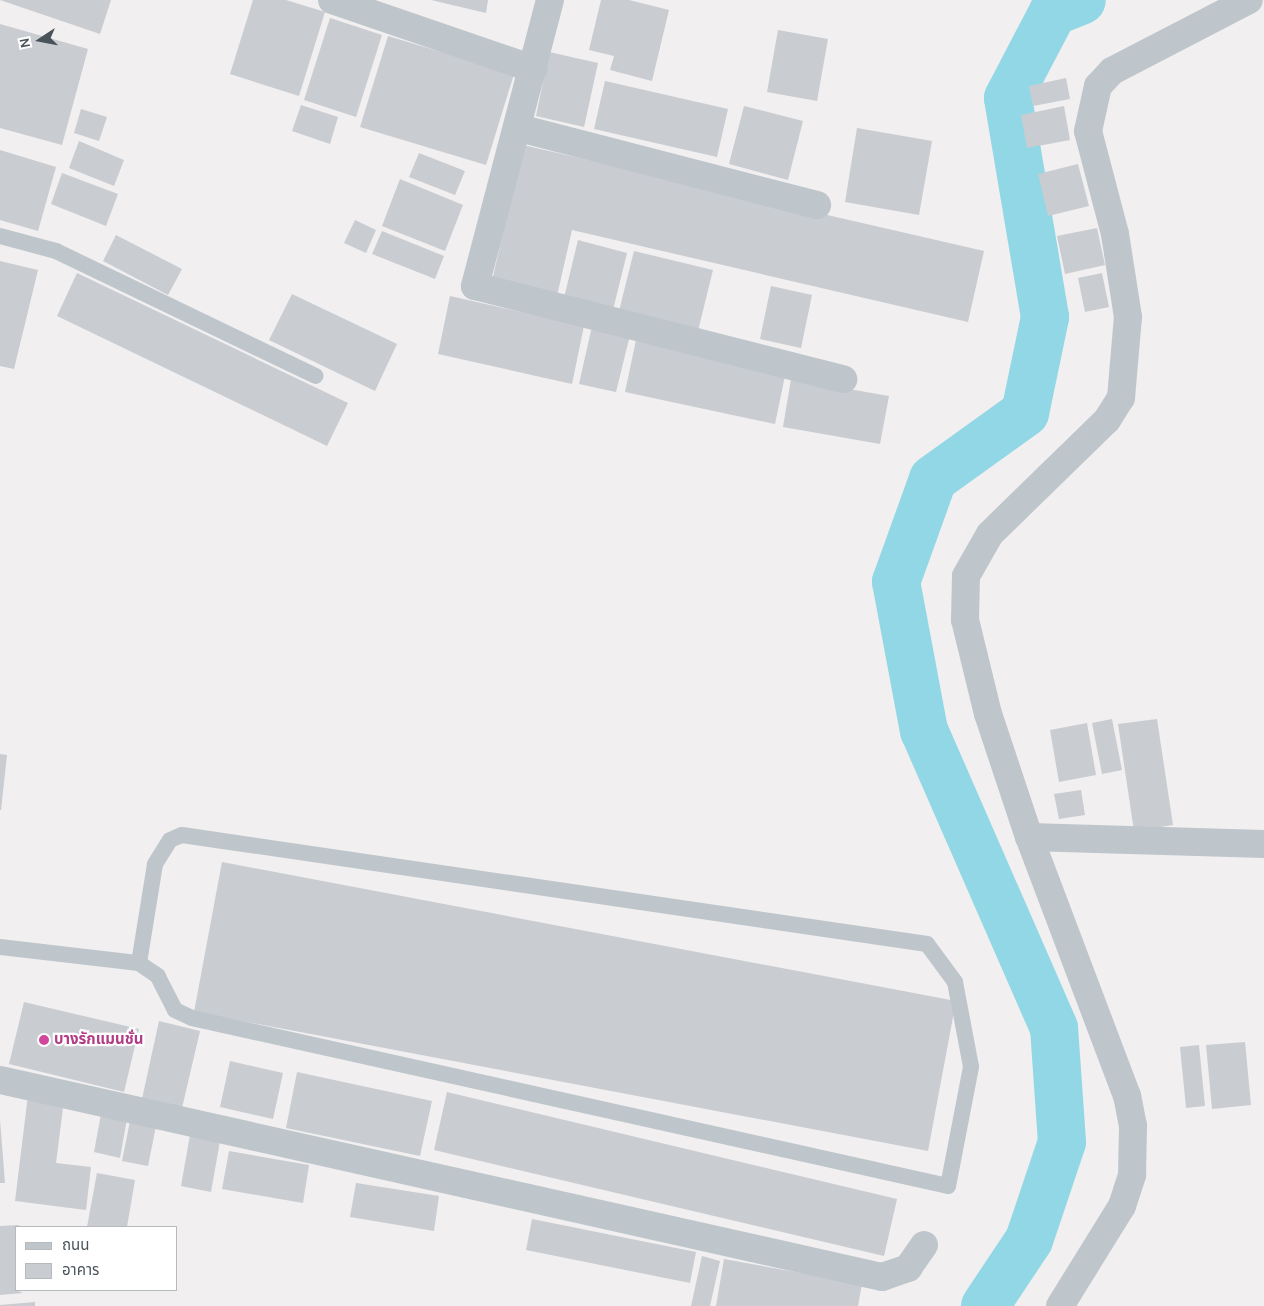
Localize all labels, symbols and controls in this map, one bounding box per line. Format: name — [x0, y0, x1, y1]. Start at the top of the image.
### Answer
north arrow — [15, 15, 65, 65]
text: N — [15, 36, 34, 50]
place label: บางรักแมนชั่น — [54, 1031, 143, 1049]
marker: บางรักแมนชั่น — [38, 1034, 50, 1046]
legend — [15, 1226, 178, 1291]
text: ถนน — [62, 1236, 89, 1254]
text: อาคาร — [62, 1261, 99, 1279]

